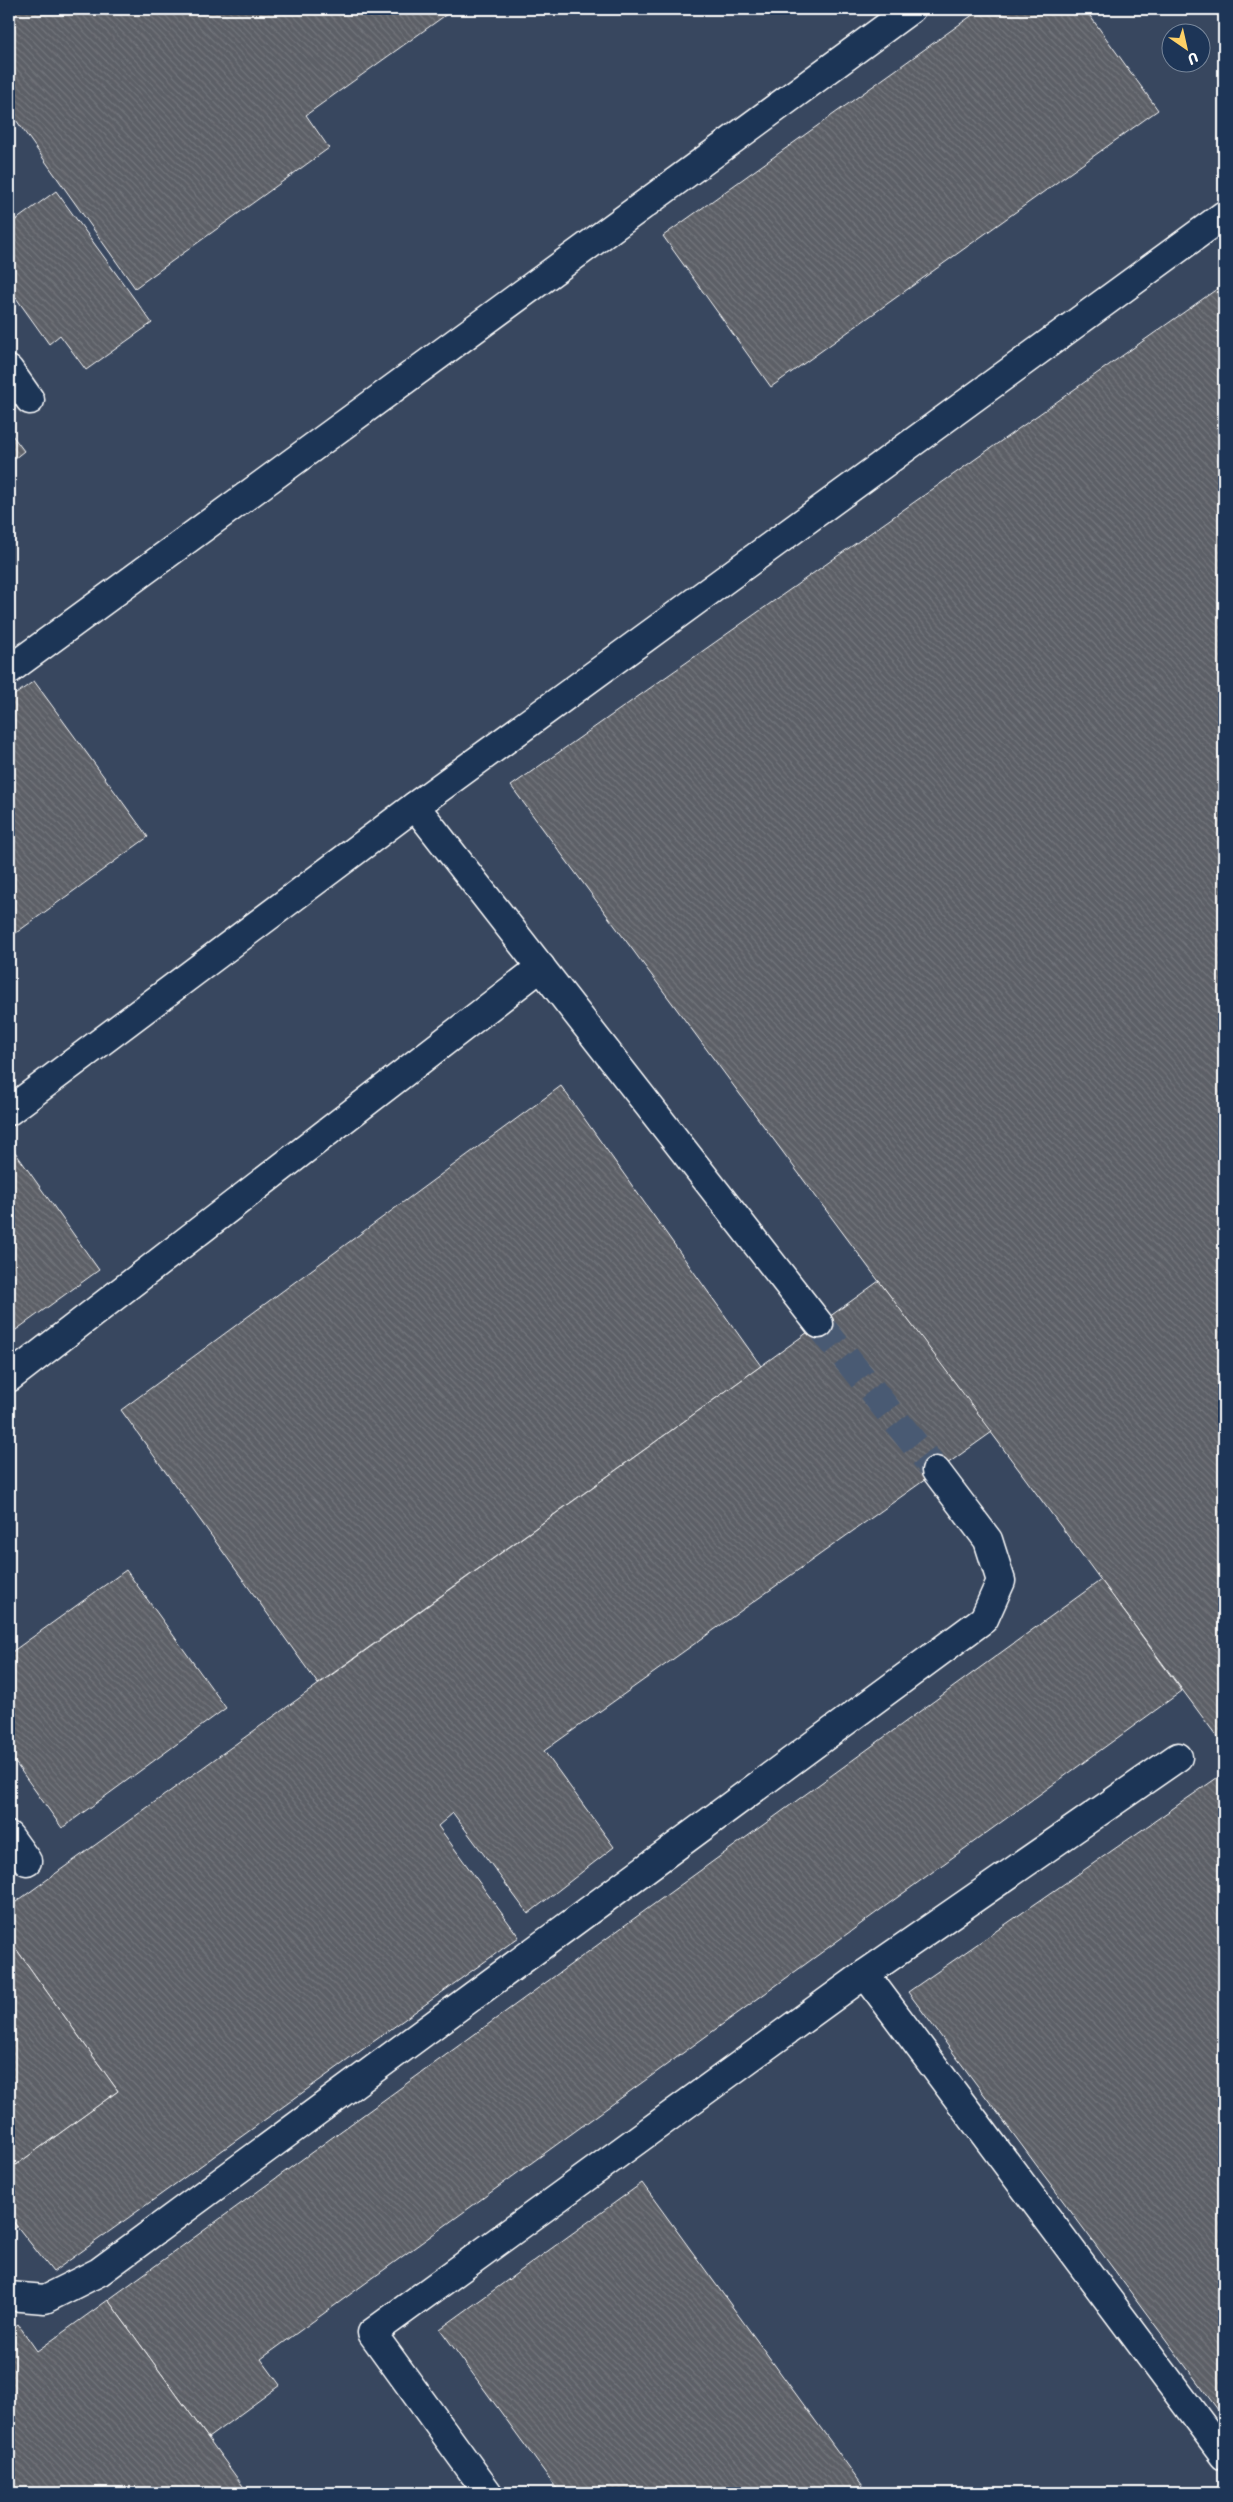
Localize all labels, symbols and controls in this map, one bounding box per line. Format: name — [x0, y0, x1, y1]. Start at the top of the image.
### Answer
north arrow — [1160, 22, 1210, 72]
text: U — [1182, 45, 1204, 72]

